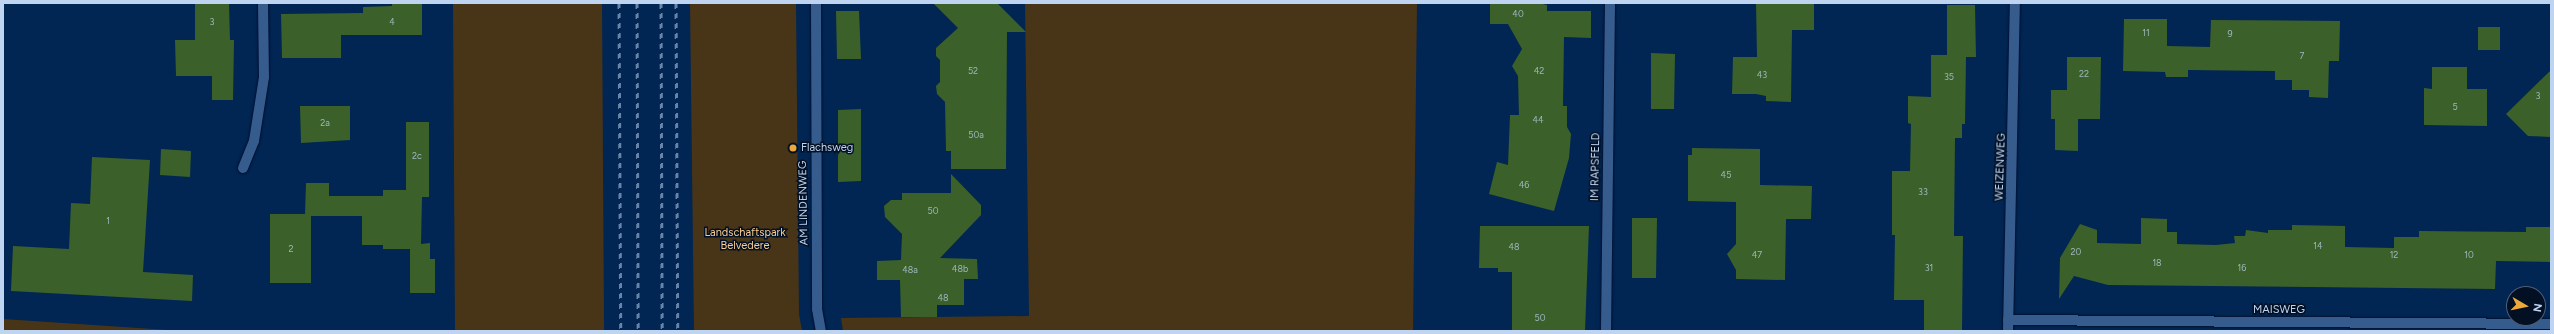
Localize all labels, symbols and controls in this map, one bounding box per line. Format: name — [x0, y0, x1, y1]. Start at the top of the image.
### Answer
house number: 40 — [1512, 9, 1524, 19]
house number: 3 — [210, 17, 214, 27]
house number: 4 — [389, 17, 395, 27]
house number: 11 — [2142, 28, 2150, 38]
house number: 9 — [2227, 29, 2233, 39]
house number: 7 — [2300, 51, 2304, 61]
house number: 52 — [968, 66, 978, 76]
house number: 42 — [1534, 66, 1544, 76]
house number: 22 — [2079, 69, 2089, 79]
house number: 43 — [1757, 70, 1767, 80]
house number: 35 — [1944, 72, 1954, 82]
house number: 3 — [2536, 91, 2540, 101]
house number: 5 — [2452, 102, 2458, 112]
house number: 44 — [1532, 115, 1544, 125]
house number: 2a — [320, 118, 330, 128]
house number: 50a — [968, 130, 984, 140]
street label: IM RAPSFELD — [1589, 133, 1603, 201]
street label: WEIZENWEG — [1993, 133, 2009, 201]
place label: Flachsweg — [801, 141, 853, 155]
marker: Flachsweg — [788, 143, 798, 153]
house number: 2c — [412, 151, 422, 161]
street label: AM LINDENWEG — [797, 161, 811, 245]
house number: 45 — [1721, 170, 1731, 180]
house number: 46 — [1519, 180, 1529, 190]
house number: 33 — [1918, 187, 1928, 197]
house number: 50 — [928, 206, 938, 216]
house number: 1 — [106, 216, 110, 226]
park label: Landschaftspark Belvedere — [704, 227, 786, 253]
house number: 14 — [2313, 241, 2323, 251]
house number: 48 — [1508, 242, 1520, 252]
house number: 2 — [288, 244, 294, 254]
house number: 20 — [2071, 247, 2081, 257]
house number: 47 — [1752, 250, 1762, 260]
house number: 12 — [2390, 250, 2398, 260]
house number: 10 — [2464, 250, 2474, 260]
house number: 18 — [2152, 258, 2162, 268]
house number: 31 — [1925, 263, 1933, 273]
house number: 16 — [2238, 263, 2246, 273]
house number: 48b — [952, 264, 968, 274]
house number: 48a — [902, 265, 918, 275]
north arrow — [2506, 286, 2546, 326]
house number: 48 — [937, 293, 949, 303]
street label: MAISWEG — [2253, 303, 2305, 317]
text: N — [2530, 303, 2544, 313]
house number: 50 — [1535, 313, 1545, 323]

